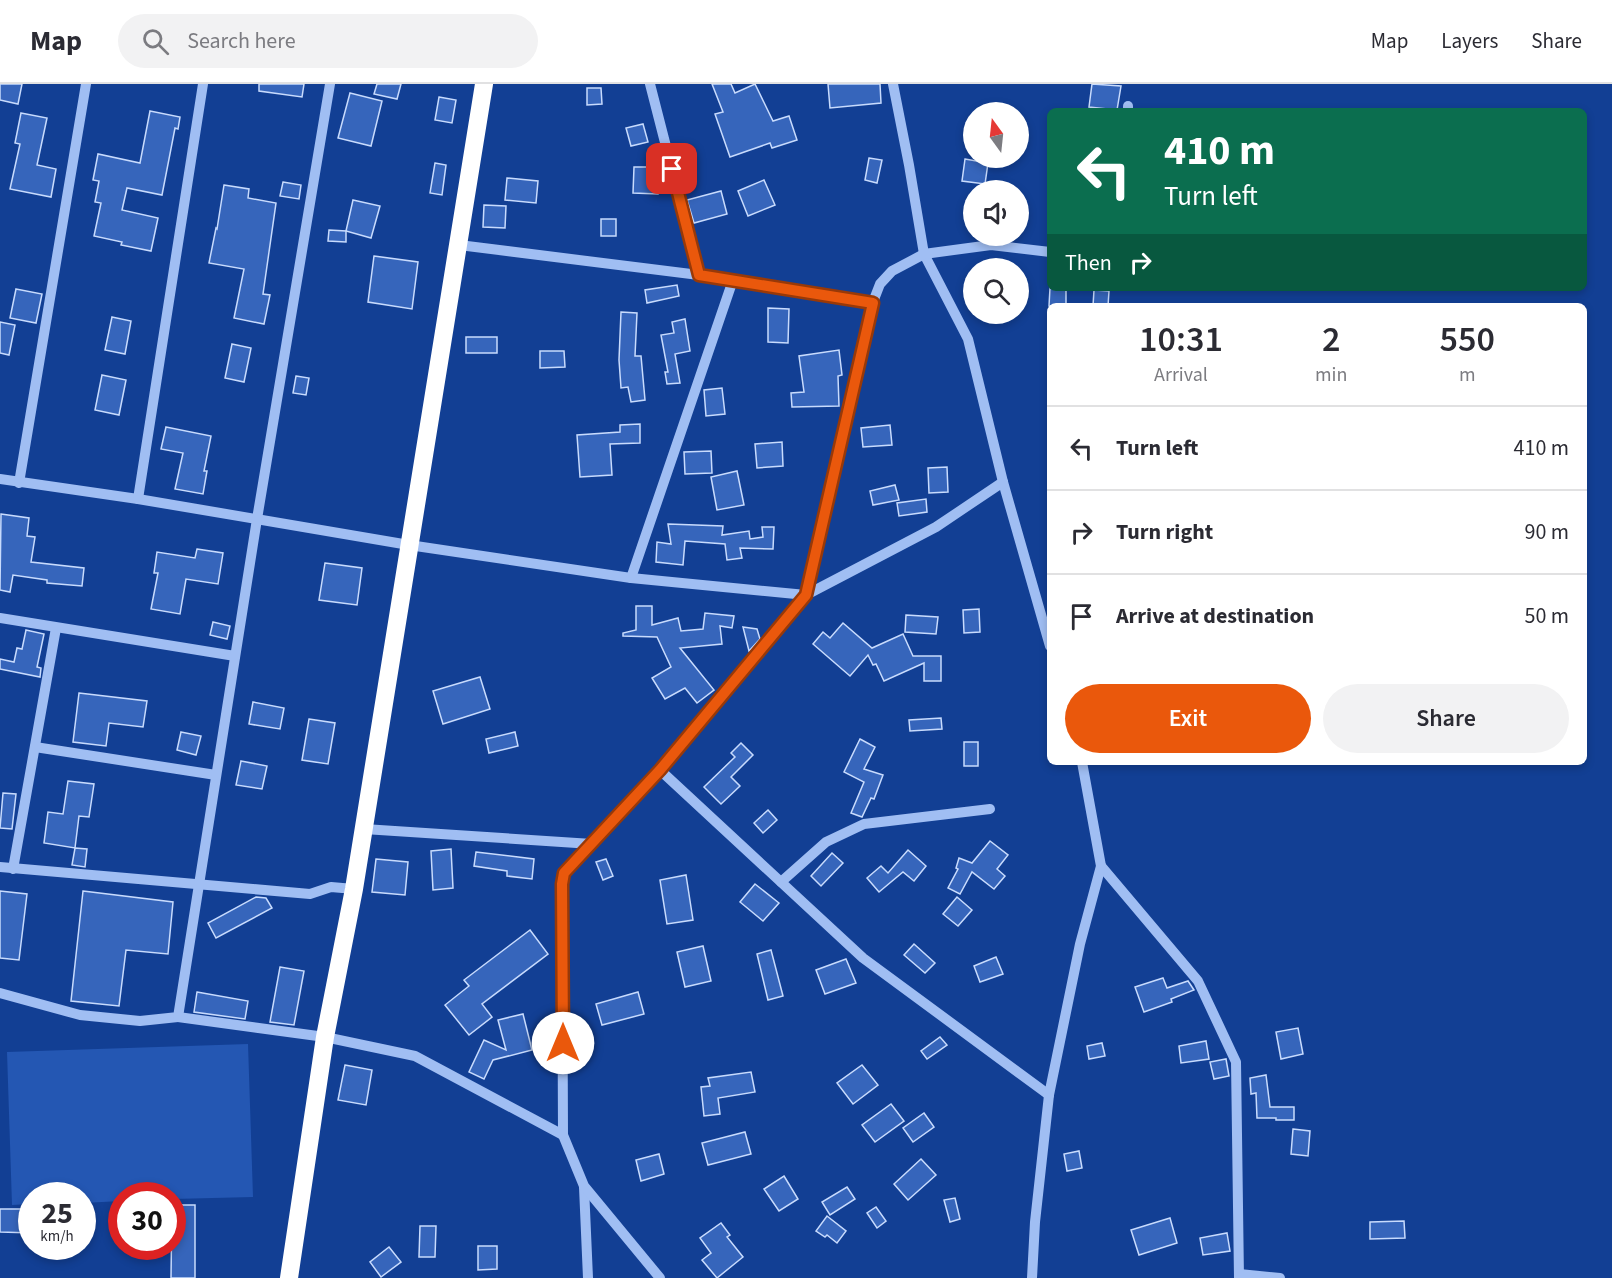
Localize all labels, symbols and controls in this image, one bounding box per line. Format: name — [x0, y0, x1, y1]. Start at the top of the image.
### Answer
search box — [118, 14, 538, 68]
text: Map — [30, 21, 82, 61]
icon: search — [139, 25, 172, 58]
text: Search here — [187, 25, 296, 57]
text: Map — [1371, 26, 1408, 56]
text: Layers — [1441, 26, 1498, 56]
text: Share — [1531, 26, 1582, 56]
north arrow — [963, 102, 1029, 168]
map controls — [963, 102, 1029, 324]
text: 410 m — [1164, 121, 1275, 181]
icon: left — [1065, 132, 1143, 210]
pin — [646, 143, 697, 194]
icon: arrive — [655, 152, 688, 185]
text: Turn left — [1164, 177, 1258, 216]
button: sound — [963, 180, 1029, 246]
icon: right — [1124, 246, 1157, 279]
text: Then — [1065, 247, 1112, 279]
button: search — [963, 258, 1029, 324]
text: 10:31 — [1139, 314, 1223, 365]
text: 2 — [1322, 314, 1340, 365]
text: 550 — [1439, 314, 1495, 365]
text: Arrival — [1154, 361, 1208, 389]
text: min — [1315, 361, 1347, 389]
text: m — [1459, 361, 1475, 389]
icon: left — [1065, 432, 1098, 465]
text: Turn left — [1116, 432, 1198, 464]
text: 410 m — [1514, 432, 1569, 464]
icon: right — [1065, 516, 1098, 549]
text: Turn right — [1116, 516, 1213, 548]
text: 90 m — [1524, 516, 1569, 548]
icon: arrive — [1065, 600, 1098, 633]
text: Arrive at destination — [1116, 600, 1314, 632]
text: 50 m — [1524, 600, 1569, 632]
button: Exit — [1065, 684, 1311, 753]
button: Share — [1323, 684, 1569, 753]
position arrow — [531, 1011, 595, 1075]
speed limit sign: 30 — [108, 1182, 186, 1260]
text: 25 — [41, 1192, 73, 1235]
text: km/h — [40, 1226, 74, 1247]

